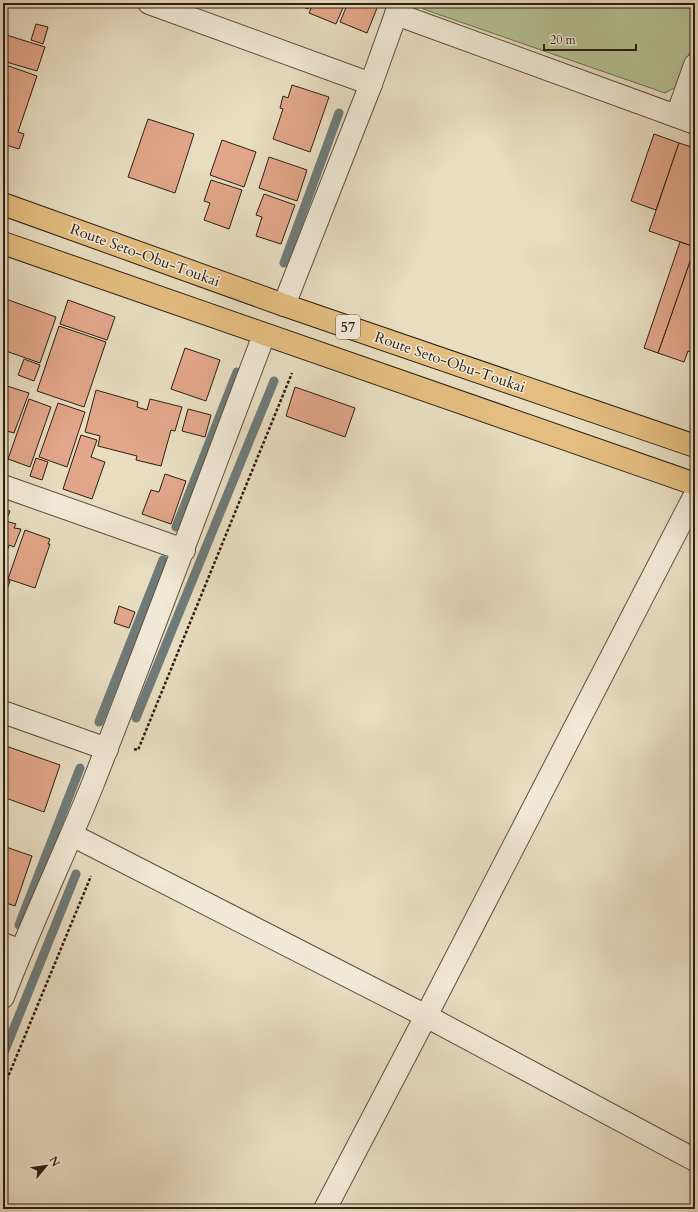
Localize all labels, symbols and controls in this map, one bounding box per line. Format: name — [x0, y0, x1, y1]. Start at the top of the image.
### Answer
scale bar — [544, 26, 636, 52]
text: 20 m — [550, 32, 577, 48]
street label: Route Seto-Obu-Toukai — [67, 219, 223, 291]
road number: 57 — [336, 315, 360, 339]
street label: Route Seto-Obu-Toukai — [372, 327, 528, 397]
north arrow — [26, 1146, 66, 1186]
text: N — [45, 1154, 63, 1170]

